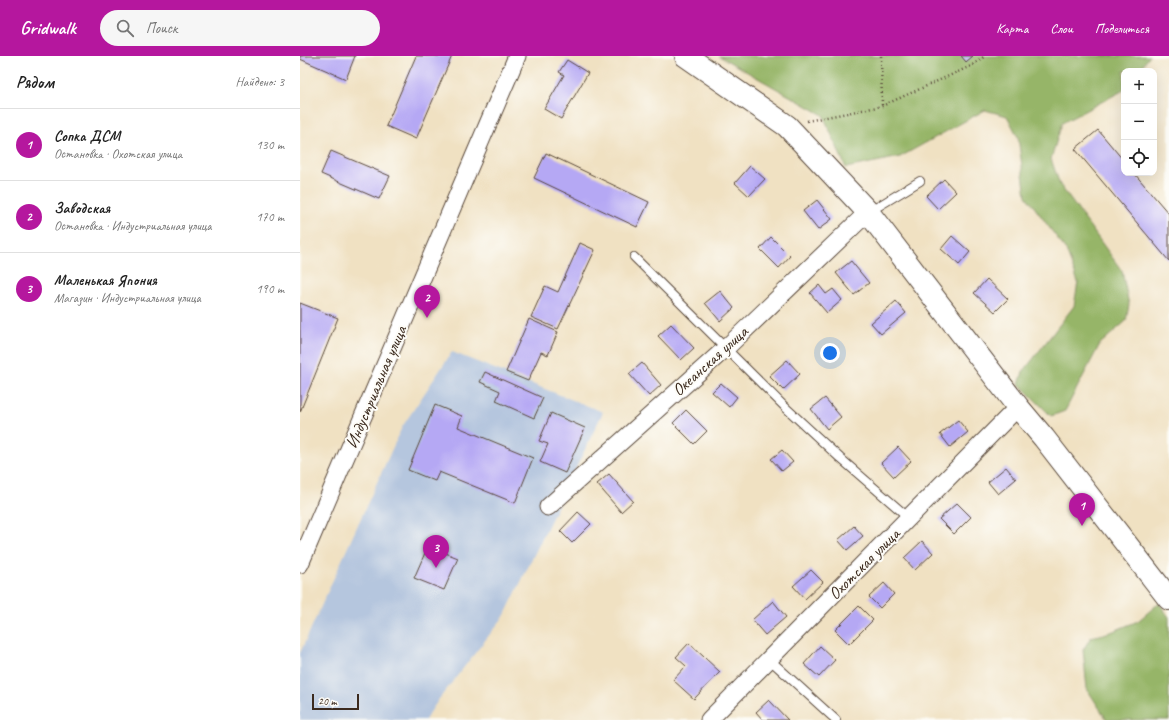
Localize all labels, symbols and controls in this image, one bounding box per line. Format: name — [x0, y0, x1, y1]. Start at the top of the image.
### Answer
search box — [100, 10, 380, 46]
text: Gridwalk — [20, 16, 76, 40]
icon: search — [114, 17, 136, 39]
text: Поиск — [146, 19, 177, 38]
text: Карта — [996, 20, 1028, 37]
text: Слои — [1050, 20, 1073, 37]
text: Поделиться — [1095, 20, 1149, 37]
map controls — [1121, 68, 1157, 176]
button: + — [1121, 68, 1157, 104]
text: Рядом — [16, 72, 54, 93]
text: Найдено: 3 — [236, 74, 284, 90]
button: − — [1121, 104, 1157, 140]
text: Сопка ДСМ — [54, 127, 120, 146]
text: 1 — [26, 137, 32, 153]
text: 130 m — [256, 137, 284, 153]
button: locate — [1121, 140, 1157, 176]
text: Остановка · Охотская улица — [54, 146, 182, 162]
text: Заводская — [54, 199, 110, 218]
text: 2 — [26, 209, 32, 225]
text: 170 m — [256, 209, 284, 225]
text: Остановка · Индустриальная улица — [54, 218, 212, 234]
text: Маленькая Япония — [54, 271, 157, 290]
text: 3 — [26, 281, 32, 297]
text: 190 m — [256, 281, 284, 297]
pin: 2 — [414, 285, 440, 318]
text: Магазин · Индустриальная улица — [54, 290, 201, 306]
street label: Океанская улица — [668, 320, 753, 401]
street label: Индустриальная улица — [341, 322, 412, 451]
your location — [820, 343, 840, 363]
pin: 1 — [1069, 493, 1095, 526]
street label: Охотская улица — [824, 522, 906, 604]
pin: 3 — [423, 535, 449, 568]
scale bar — [312, 692, 359, 711]
text: 20 m — [318, 694, 337, 708]

